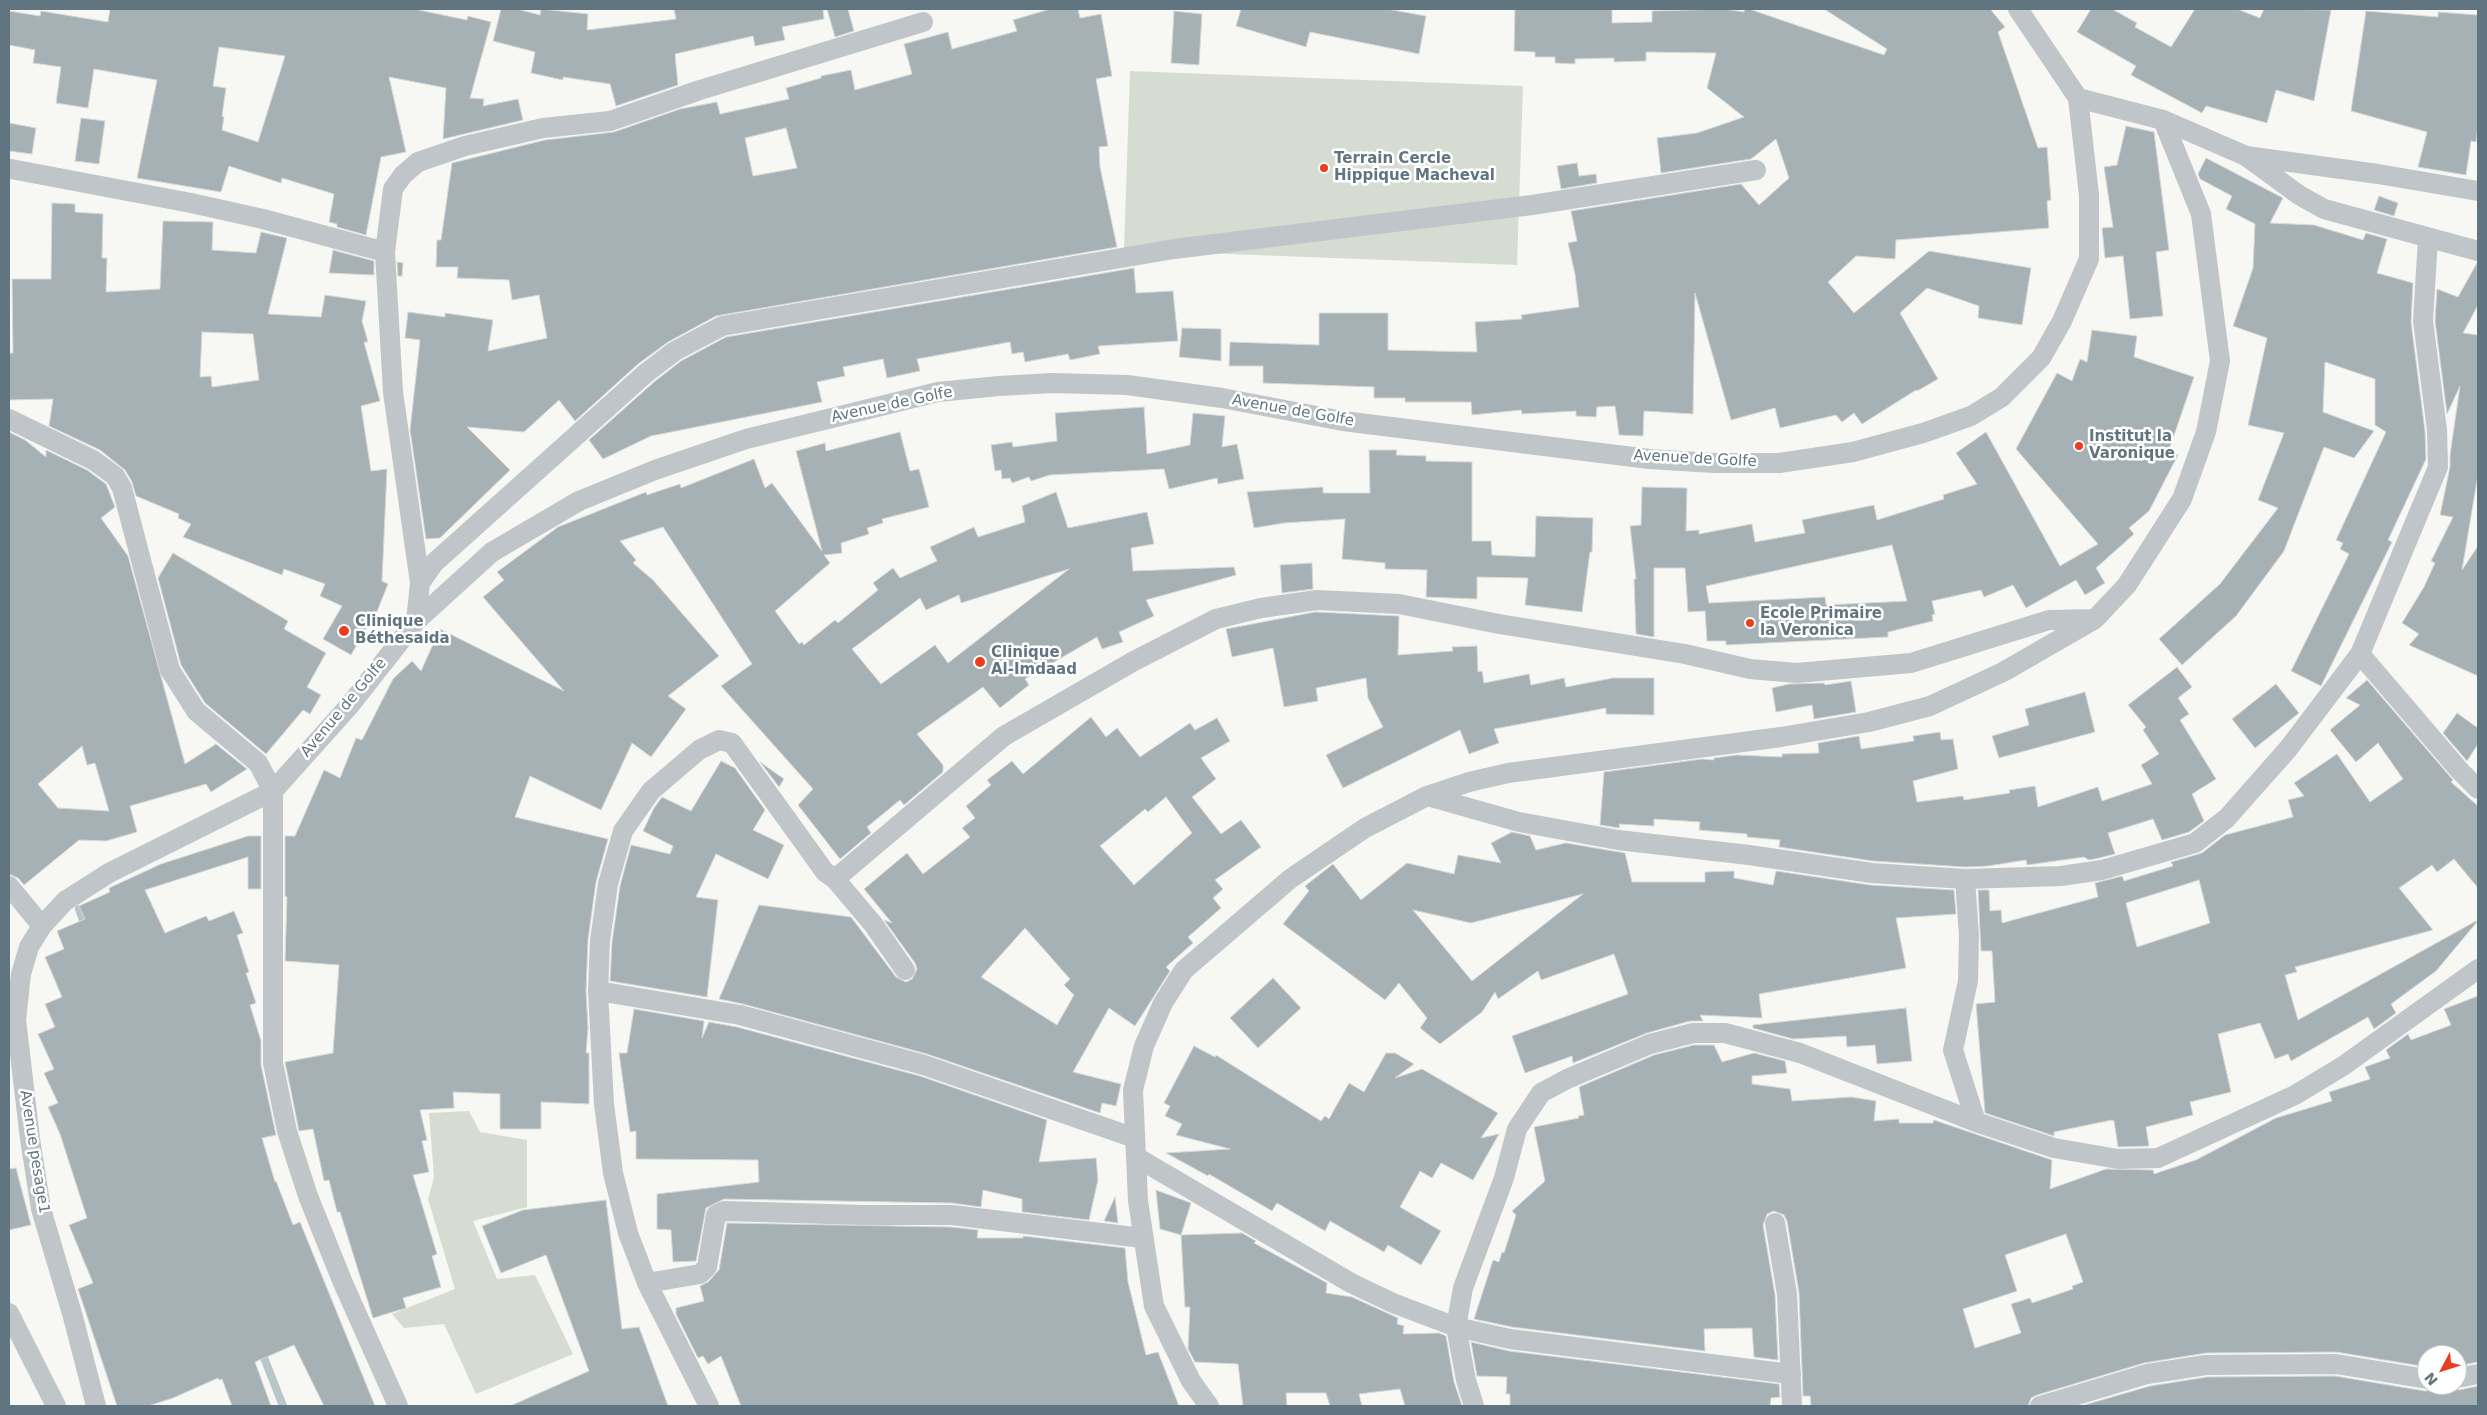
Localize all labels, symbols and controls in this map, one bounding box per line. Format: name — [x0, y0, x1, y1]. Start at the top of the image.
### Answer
place label: Terrain Cercle Hippique Macheval — [1334, 150, 1495, 185]
marker: Terrain Cercle Hippique Macheval — [1318, 162, 1330, 174]
street label: Avenue de Golfe — [830, 383, 954, 427]
street label: Avenue de Golfe — [1231, 391, 1355, 431]
place label: Institut la Varonique — [2089, 428, 2175, 463]
marker: Institut la Varonique — [2073, 440, 2085, 452]
street label: Avenue de Golfe — [1633, 447, 1757, 471]
place label: Ecole Primaire la Veronica — [1760, 605, 1882, 640]
place label: Clinique Béthesaida — [355, 613, 450, 648]
marker: Ecole Primaire la Veronica — [1744, 617, 1756, 629]
marker: Clinique Béthesaida — [337, 624, 351, 638]
place label: Clinique Al-Imdaad — [991, 644, 1077, 679]
street label: Avenue de Golfe — [297, 655, 391, 761]
marker: Clinique Al-Imdaad — [973, 655, 987, 669]
street label: Avenue pesage1 — [15, 1089, 53, 1215]
north arrow — [2417, 1345, 2467, 1395]
text: N — [2421, 1369, 2441, 1389]

